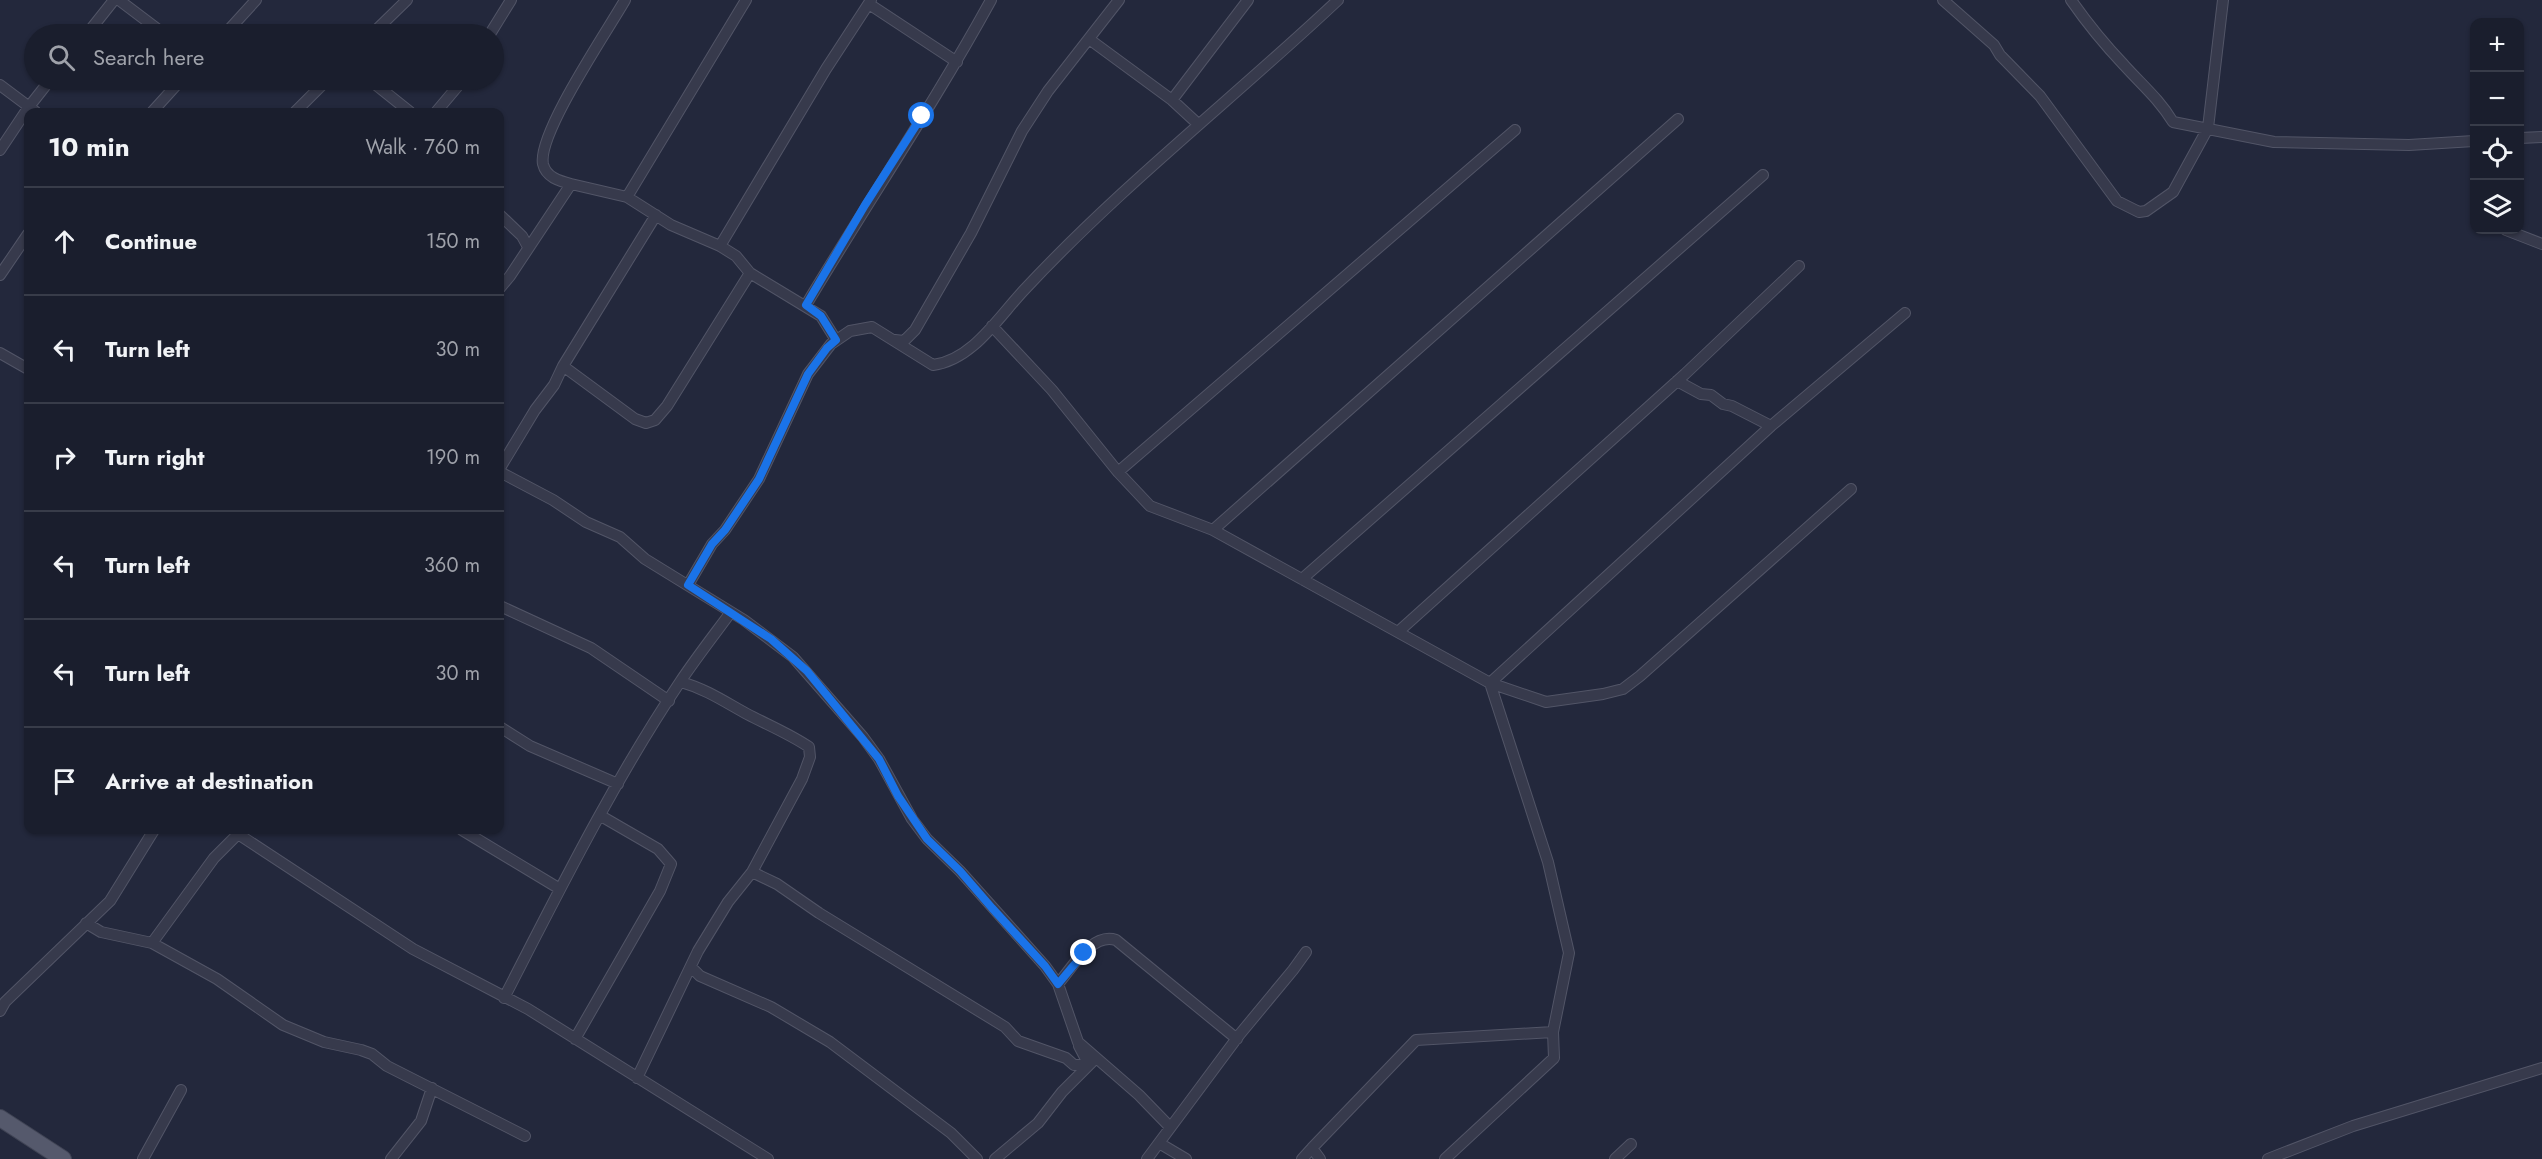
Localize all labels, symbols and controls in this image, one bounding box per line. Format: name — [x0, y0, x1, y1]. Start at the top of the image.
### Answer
map controls — [2470, 18, 2524, 234]
button: + — [2470, 18, 2524, 72]
search box — [24, 24, 504, 90]
icon: search — [45, 41, 78, 74]
text: Search here — [93, 41, 204, 73]
button: − — [2470, 72, 2524, 126]
route start — [908, 102, 934, 128]
button: locate — [2470, 126, 2524, 180]
text: 10 min — [48, 128, 130, 166]
text: Walk · 760 m — [366, 133, 480, 162]
button: layers — [2470, 180, 2524, 234]
icon: ahead — [48, 225, 81, 258]
text: Continue — [105, 225, 197, 257]
text: 150 m — [426, 227, 480, 256]
icon: left — [48, 333, 81, 366]
text: Turn left — [105, 333, 190, 365]
text: 30 m — [435, 335, 480, 364]
icon: right — [48, 441, 81, 474]
text: Turn right — [105, 441, 205, 473]
text: 190 m — [426, 443, 480, 472]
icon: left — [48, 549, 81, 582]
text: Turn left — [105, 549, 190, 581]
text: 360 m — [424, 551, 480, 580]
icon: left — [48, 657, 81, 690]
text: Turn left — [105, 657, 190, 689]
text: 30 m — [435, 659, 480, 688]
icon: arrive — [48, 765, 81, 798]
text: Arrive at destination — [105, 765, 314, 797]
route end — [1070, 939, 1096, 965]

